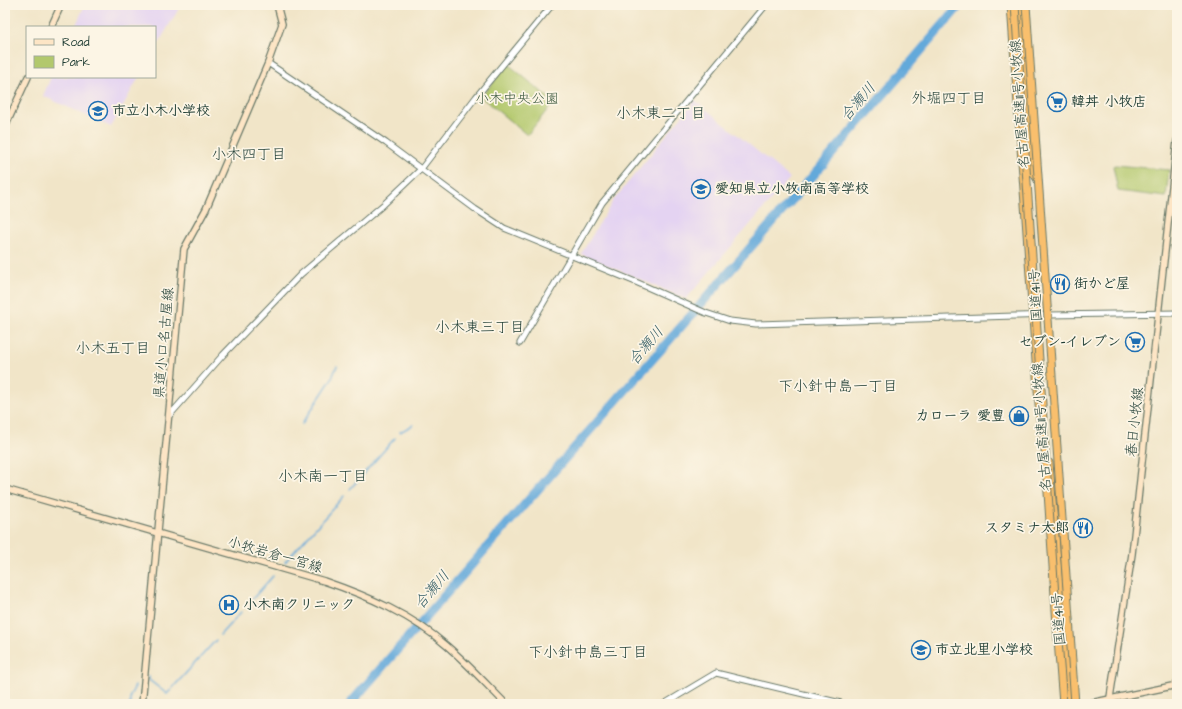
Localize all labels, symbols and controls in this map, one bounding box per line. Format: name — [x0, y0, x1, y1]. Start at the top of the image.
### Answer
legend — [26, 26, 156, 78]
text: Road — [62, 34, 90, 51]
street label: 名古屋高速11号小牧線 — [1006, 39, 1034, 169]
text: Park — [62, 54, 90, 71]
water label: 合瀬川 — [835, 78, 881, 126]
district label: 外堀四丁目 — [911, 88, 987, 109]
park label: 小木中央公園 — [475, 89, 559, 109]
supermarket icon: 韓丼 小牧店 — [1046, 91, 1068, 113]
place label: 韓丼 小牧店 — [1071, 92, 1147, 112]
school or university icon: 市立小木小学校 — [87, 100, 109, 122]
place label: 市立小木小学校 — [112, 101, 210, 121]
district label: 小木東二丁目 — [616, 103, 706, 124]
district label: 小木四丁目 — [211, 144, 287, 165]
school or university icon: 愛知県立小牧南高等学校 — [690, 178, 712, 200]
place label: 愛知県立小牧南高等学校 — [715, 179, 869, 199]
street label: 国道41号 — [1025, 268, 1047, 322]
restaurant icon: 街かど屋 — [1049, 273, 1071, 295]
place label: 街かど屋 — [1074, 274, 1130, 294]
street label: 県道小口名古屋線 — [149, 286, 179, 400]
district label: 小木東三丁目 — [435, 317, 525, 338]
water label: 合瀬川 — [623, 322, 669, 370]
supermarket icon: セブン-イレブン — [1124, 331, 1146, 353]
place label: セブン-イレブン — [1019, 332, 1121, 352]
district label: 小木五丁目 — [75, 338, 151, 359]
street label: 名古屋高速11号小牧線 — [1028, 362, 1056, 492]
district label: 下小針中島一丁目 — [778, 376, 898, 397]
street label: 春日小牧線 — [1121, 386, 1149, 458]
shop icon: カローラ 愛豊 — [1008, 405, 1030, 427]
place label: カローラ 愛豊 — [915, 406, 1005, 426]
district label: 小木南一丁目 — [278, 466, 368, 487]
restaurant icon: スタミナ太郎 — [1072, 517, 1094, 539]
place label: スタミナ太郎 — [985, 518, 1069, 538]
street label: 小牧岩倉一宮線 — [225, 532, 325, 578]
water label: 合瀬川 — [409, 566, 455, 614]
street label: 国道41号 — [1047, 592, 1071, 646]
hospital icon: 小木南クリニック — [218, 594, 240, 616]
place label: 小木南クリニック — [243, 595, 355, 615]
school or university icon: 市立北里小学校 — [910, 639, 932, 661]
place label: 市立北里小学校 — [935, 640, 1033, 660]
district label: 下小針中島三丁目 — [528, 642, 648, 663]

